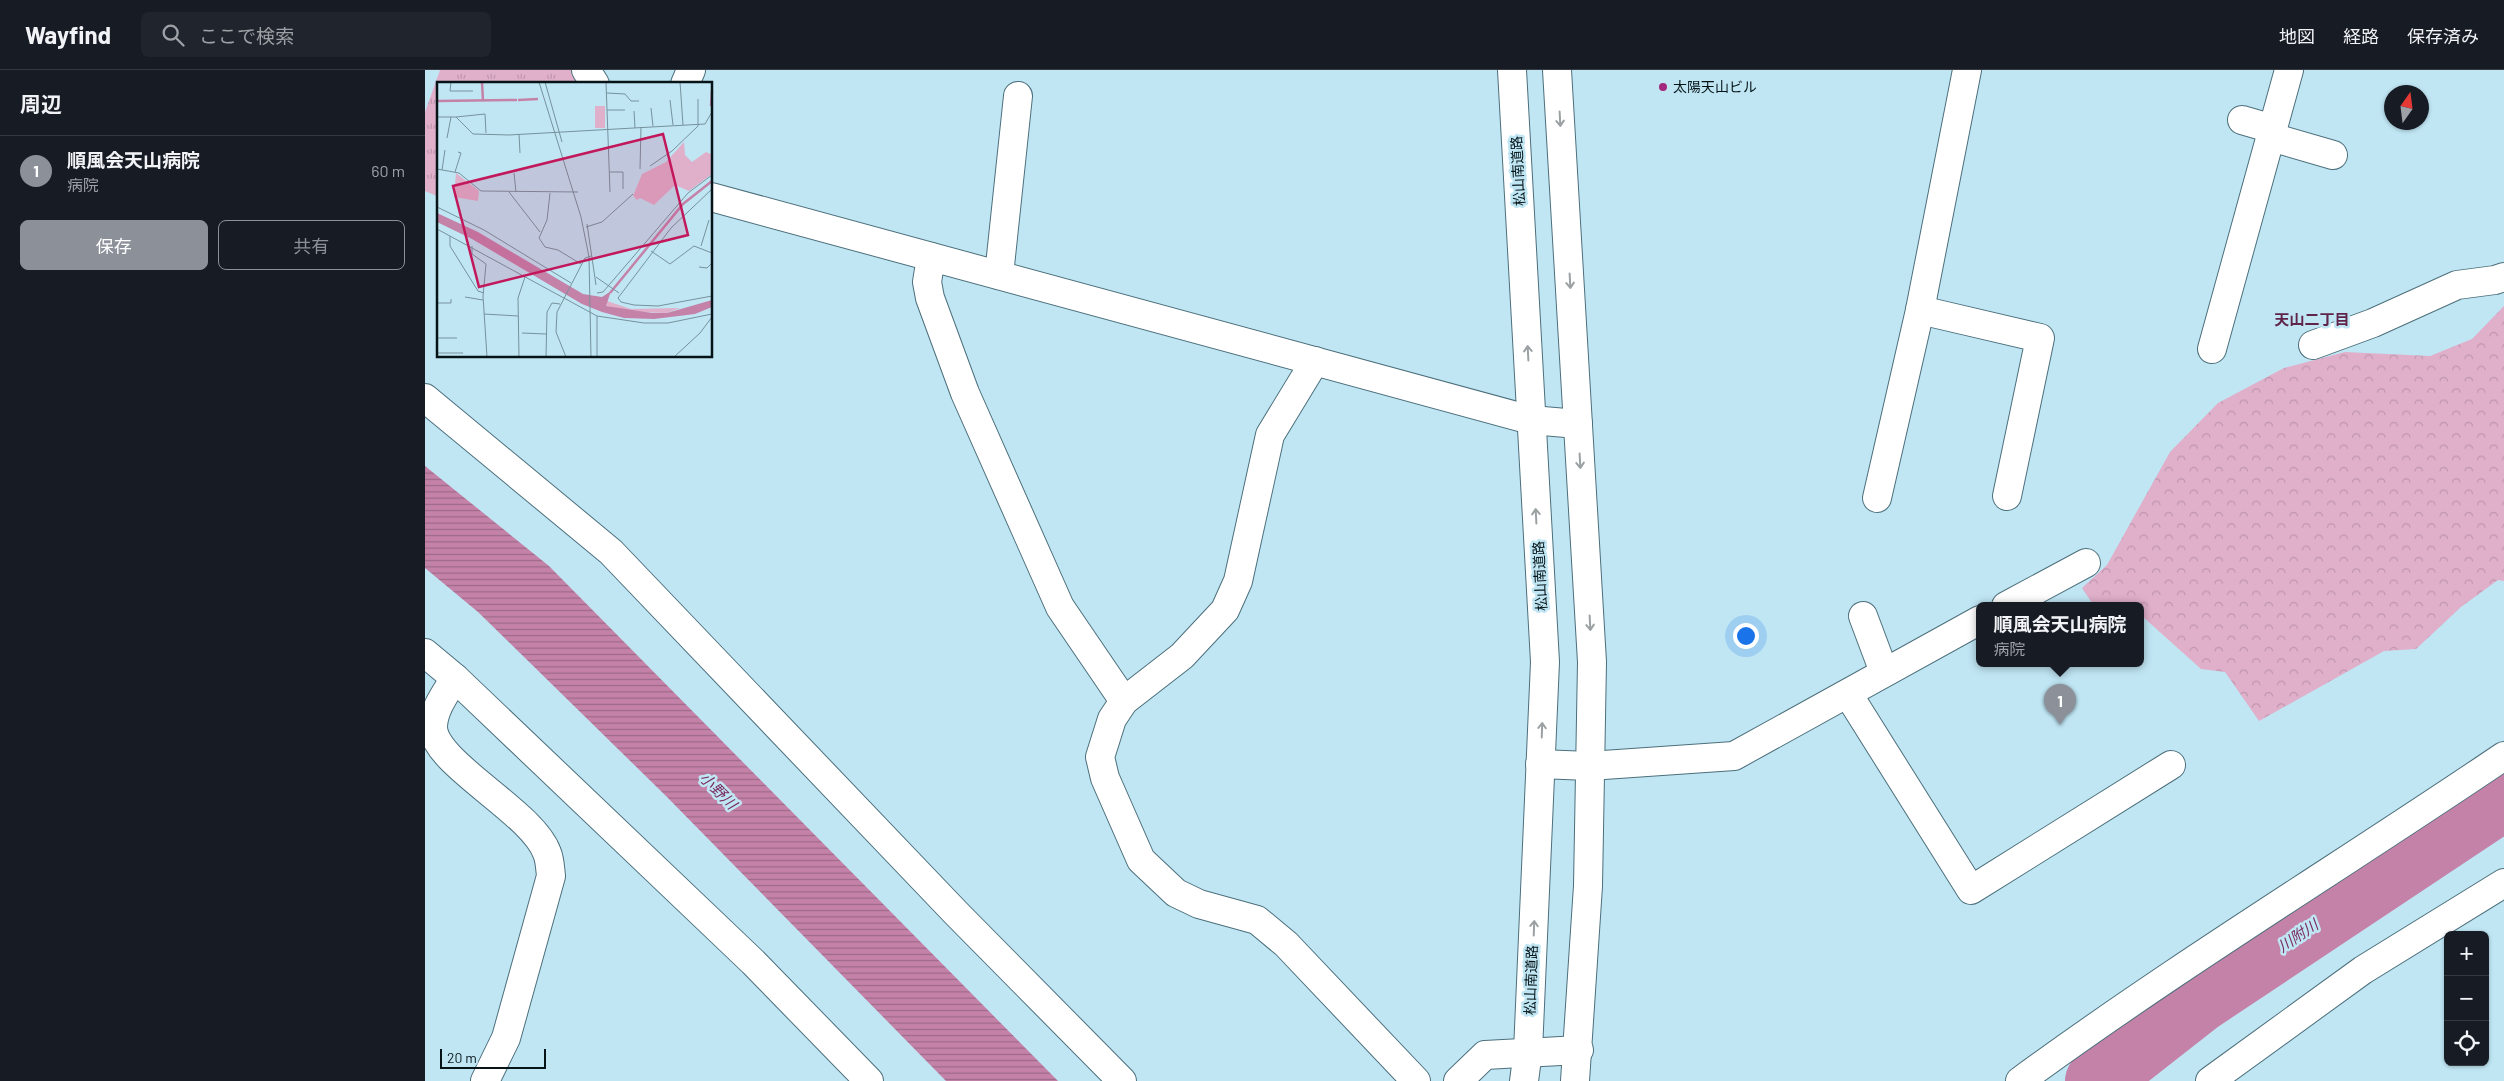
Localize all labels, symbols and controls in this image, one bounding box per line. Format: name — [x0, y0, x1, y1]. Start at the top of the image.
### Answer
search box — [141, 12, 491, 57]
text: Wayfind — [25, 20, 111, 49]
icon: search — [159, 21, 187, 49]
text: ここで検索 — [199, 24, 294, 47]
text: 地図 — [2279, 25, 2315, 47]
text: 経路 — [2343, 25, 2379, 47]
text: 保存済み — [2407, 25, 2479, 47]
place label: 太陽天山ビル — [1673, 78, 1757, 95]
marker: 太陽天山ビル — [1657, 81, 1669, 93]
inset map — [437, 82, 713, 358]
north arrow — [2384, 85, 2429, 130]
text: 周辺 — [20, 91, 62, 116]
one-way arrow — [1556, 110, 1565, 126]
street label: 松山南道路 — [1507, 136, 1528, 206]
text: 順風会天山病院 — [67, 148, 200, 171]
text: 1 — [33, 161, 39, 180]
text: 60 m — [371, 161, 405, 180]
text: 病院 — [67, 175, 99, 194]
button: 保存 — [20, 220, 208, 270]
button: 共有 — [218, 220, 405, 270]
one-way arrow — [1565, 273, 1574, 289]
district label: 天山二丁目 — [2274, 310, 2350, 328]
one-way arrow — [1523, 346, 1532, 362]
one-way arrow — [1576, 452, 1585, 468]
one-way arrow — [1532, 508, 1541, 524]
street label: 松山南道路 — [1529, 541, 1550, 611]
popup — [1976, 602, 2144, 667]
text: 順風会天山病院 — [1993, 612, 2127, 635]
one-way arrow — [1585, 615, 1594, 631]
your location — [1733, 623, 1759, 649]
text: 病院 — [1993, 639, 2026, 658]
pin: 1 — [2044, 684, 2076, 725]
one-way arrow — [1537, 723, 1546, 739]
water label: 小野川 — [696, 768, 742, 814]
water label: 川附川 — [2274, 914, 2323, 955]
one-way arrow — [1529, 920, 1538, 936]
map controls — [2444, 931, 2489, 1066]
button: + — [2444, 931, 2489, 976]
street label: 松山南道路 — [1521, 945, 1540, 1015]
button: − — [2444, 976, 2489, 1021]
button: locate — [2444, 1021, 2489, 1066]
scale bar — [440, 1046, 546, 1069]
text: 20 m — [447, 1049, 477, 1066]

